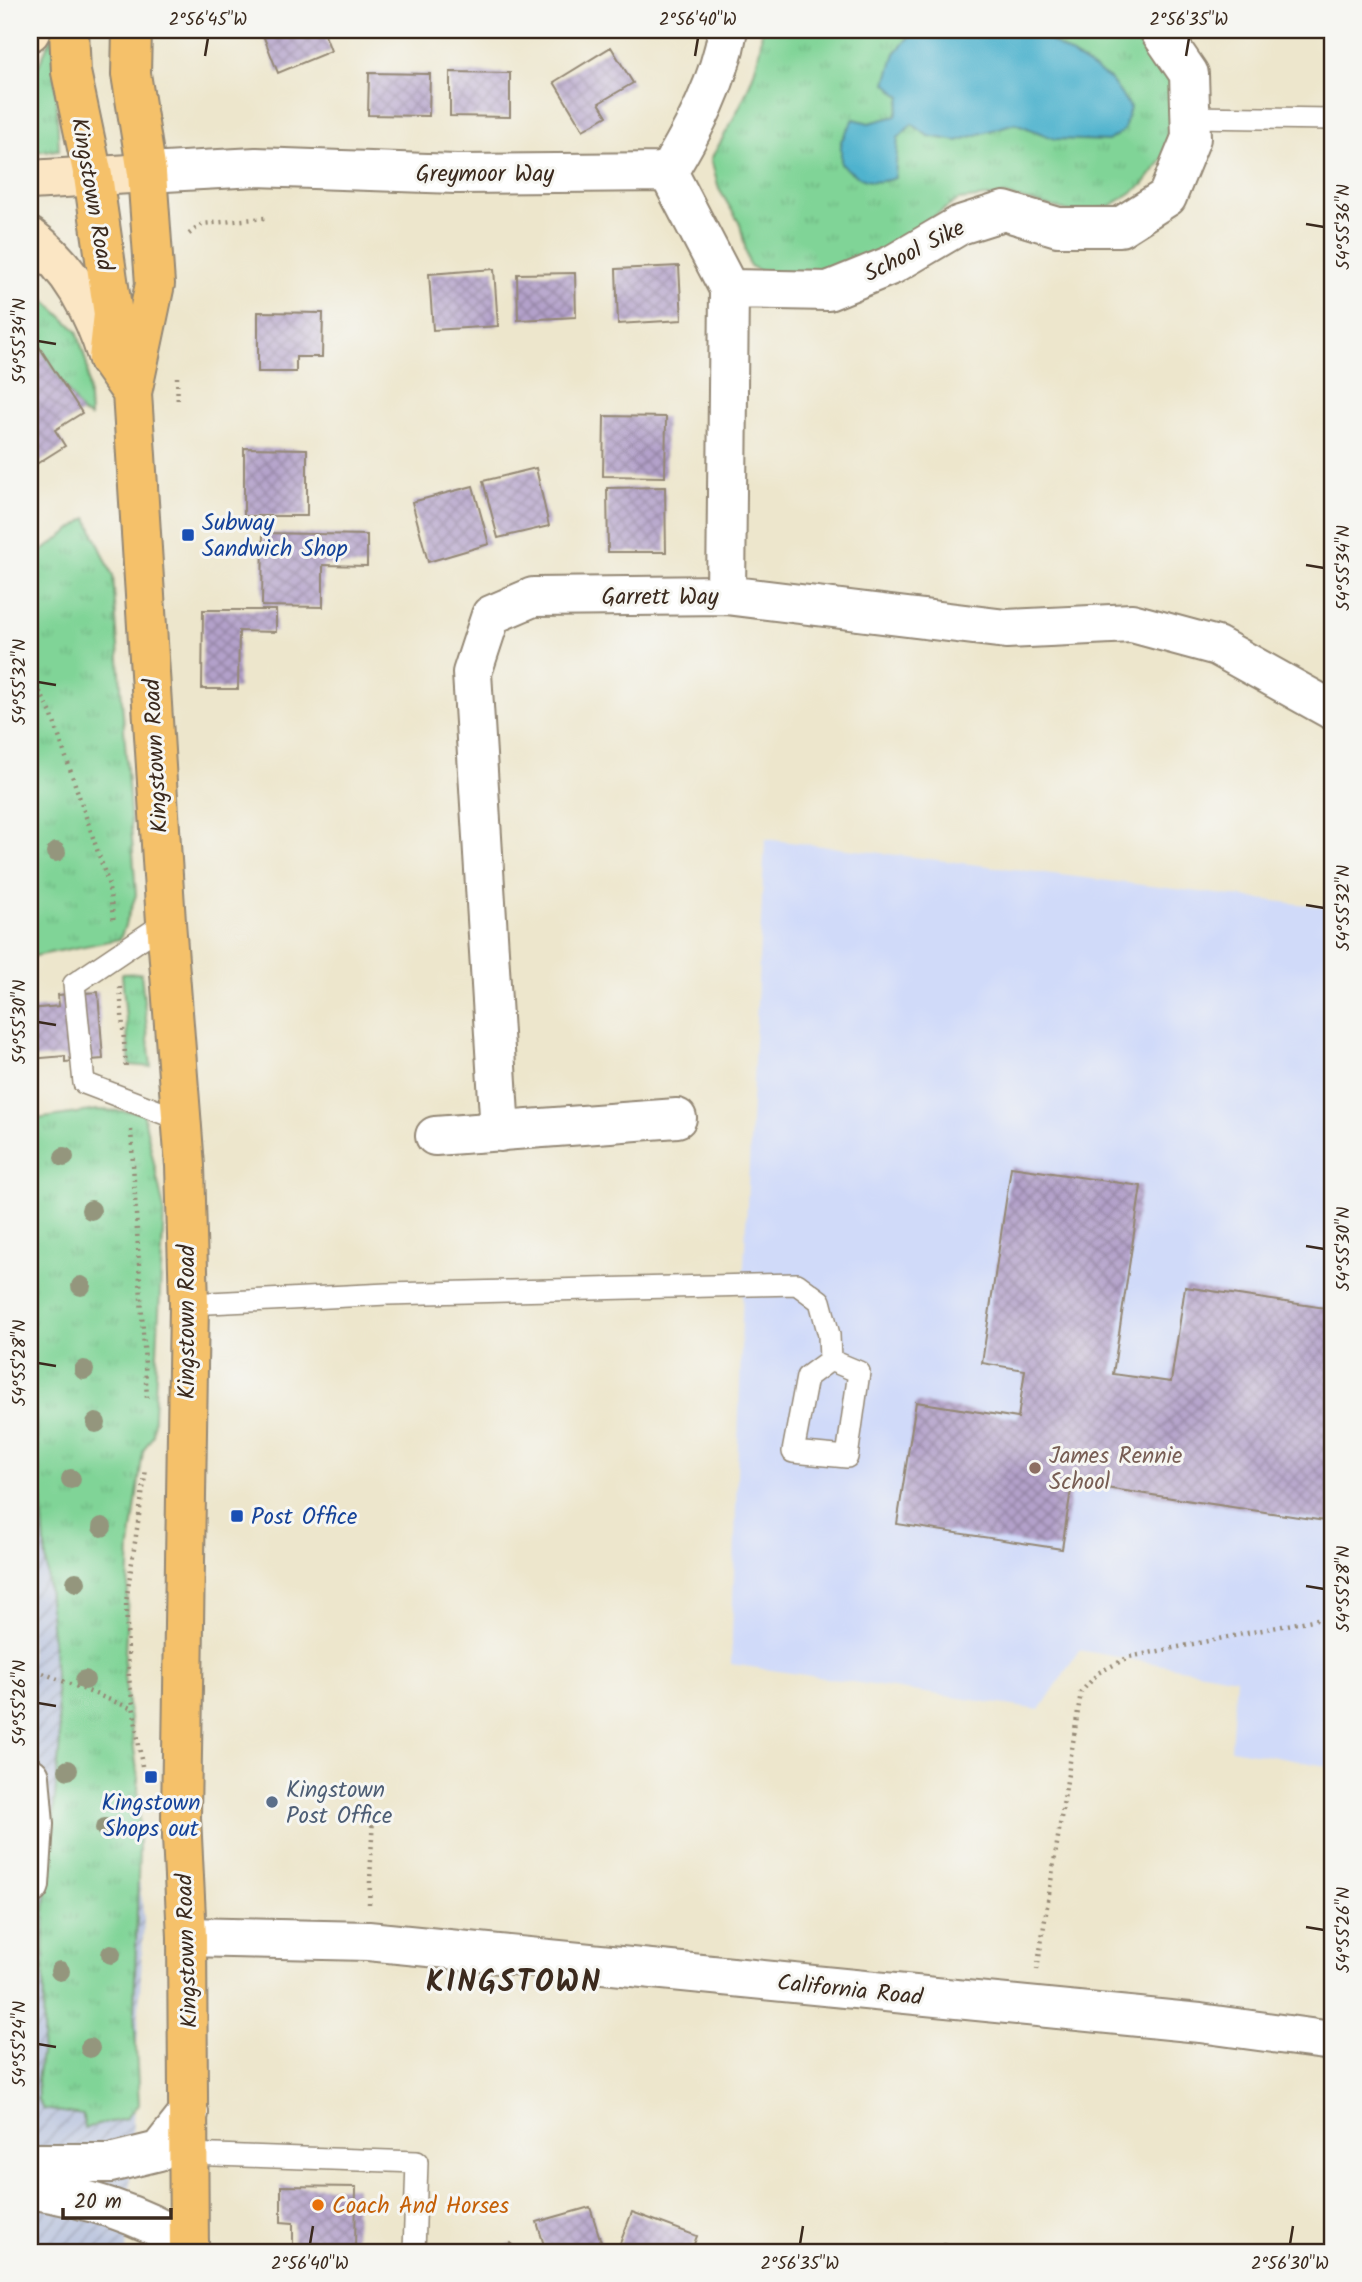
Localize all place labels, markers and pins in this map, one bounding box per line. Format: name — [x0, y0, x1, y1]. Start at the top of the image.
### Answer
place label: Subway Sandwich Shop — [202, 506, 347, 568]
marker: Subway Sandwich Shop — [180, 527, 196, 543]
place label: James Rennie School — [1049, 1439, 1182, 1501]
marker: James Rennie School — [1027, 1460, 1043, 1476]
place label: Post Office — [251, 1500, 357, 1536]
marker: Post Office — [229, 1508, 245, 1524]
marker: Kingstown Shops out — [143, 1769, 159, 1785]
place label: Kingstown Post Office — [286, 1773, 392, 1835]
place label: Kingstown Shops out — [101, 1786, 201, 1848]
marker: Kingstown Post Office — [264, 1794, 280, 1810]
place label: Coach And Horses — [332, 2189, 509, 2225]
marker: Coach And Horses — [310, 2197, 326, 2213]

